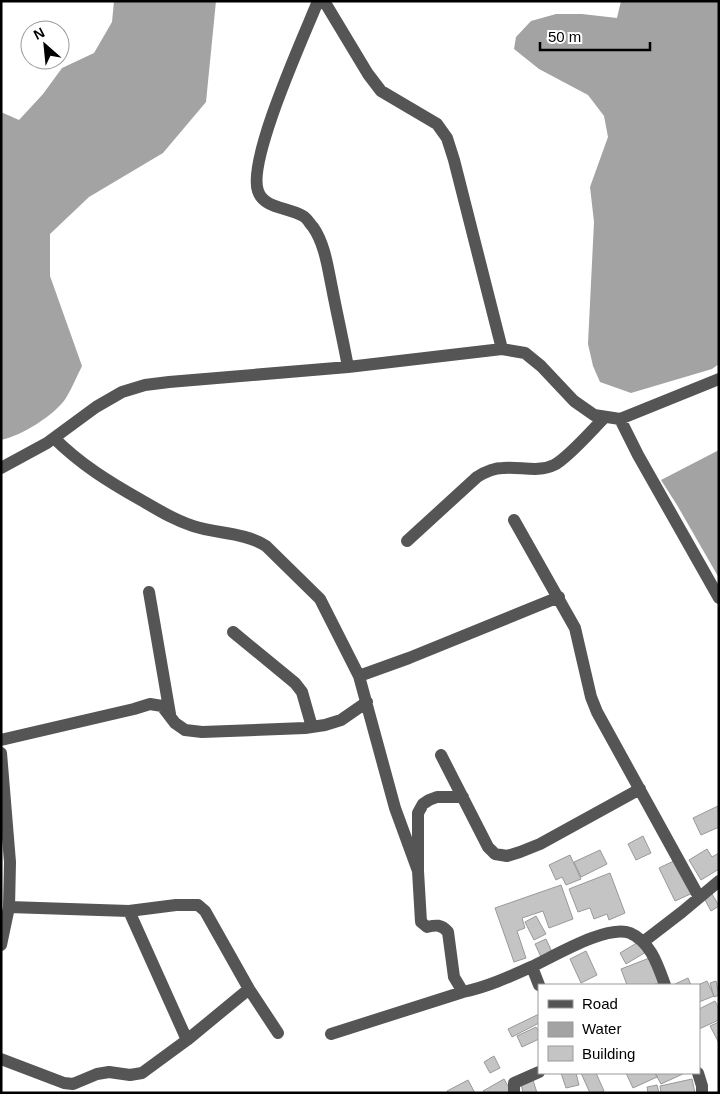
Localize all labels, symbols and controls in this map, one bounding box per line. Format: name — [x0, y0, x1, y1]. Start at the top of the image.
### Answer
north arrow — [20, 20, 70, 70]
scale bar — [540, 20, 650, 52]
text: N — [31, 24, 47, 43]
text: 50 m — [548, 28, 581, 45]
legend — [538, 984, 700, 1074]
text: Road — [582, 995, 618, 1012]
text: Water — [582, 1020, 621, 1037]
text: Building — [582, 1045, 635, 1062]

